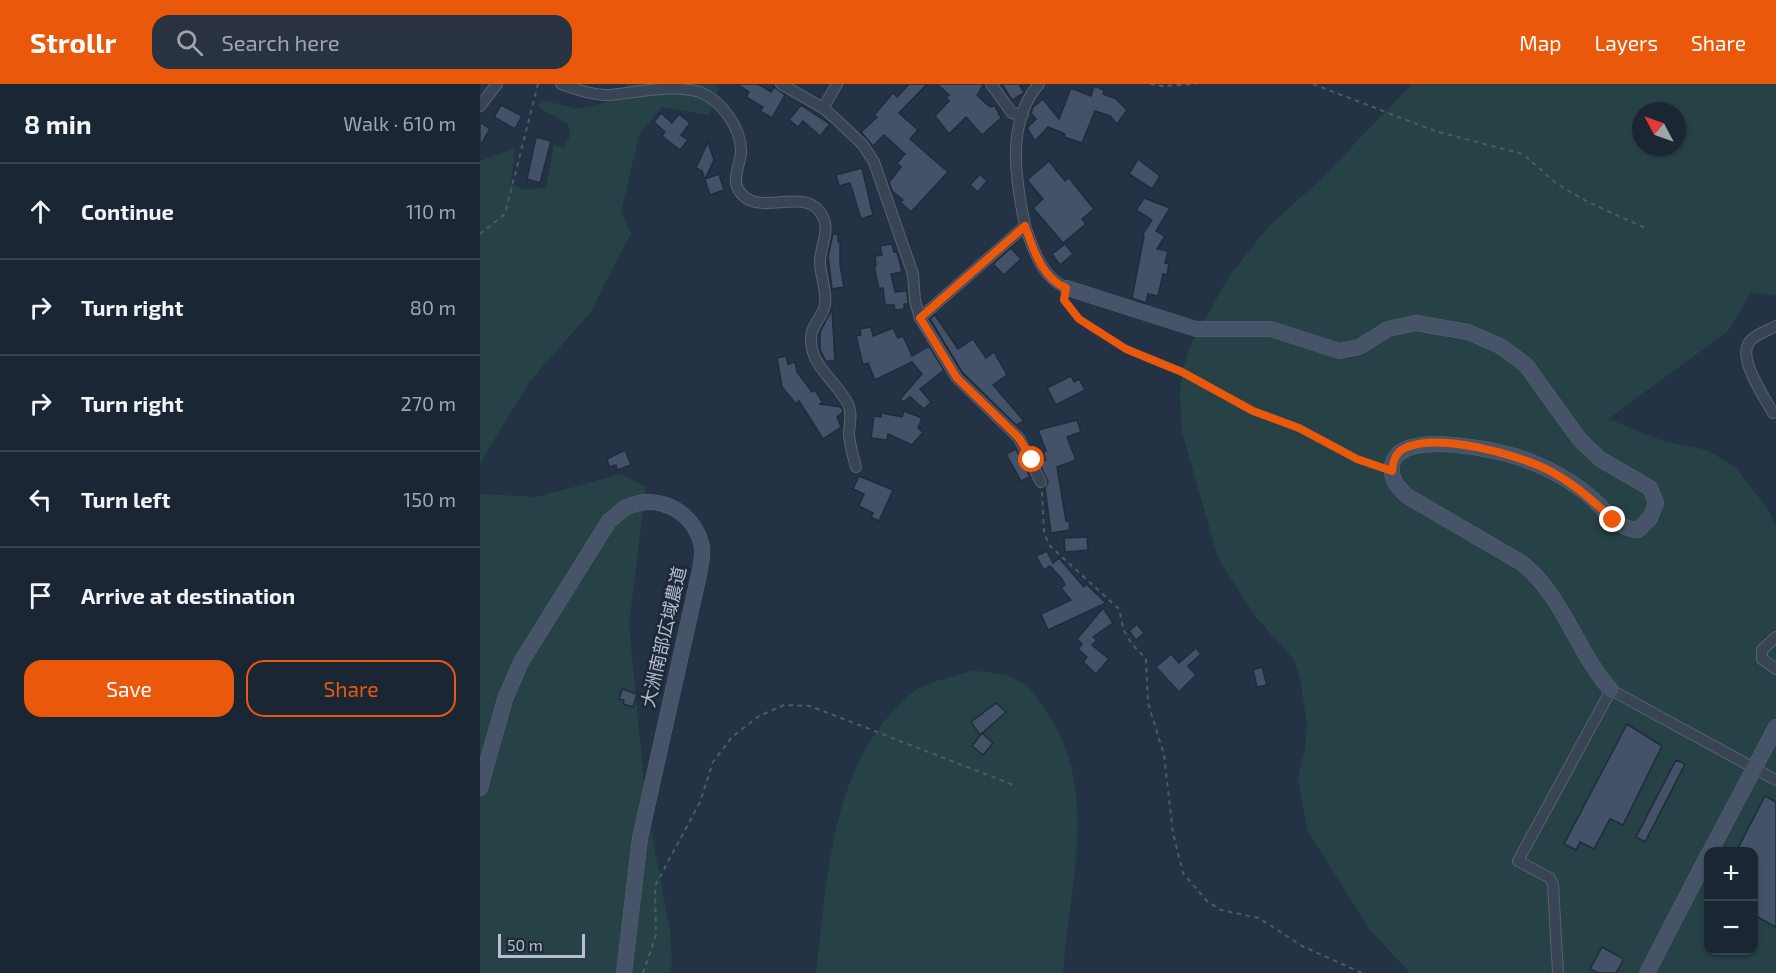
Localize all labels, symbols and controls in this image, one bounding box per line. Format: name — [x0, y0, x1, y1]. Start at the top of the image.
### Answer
search box — [152, 15, 572, 69]
text: Strollr — [30, 25, 116, 59]
icon: search — [173, 26, 206, 59]
text: Search here — [221, 29, 340, 55]
text: Map — [1519, 30, 1561, 55]
text: Layers — [1594, 30, 1658, 55]
text: Share — [1691, 30, 1746, 55]
north arrow — [1632, 102, 1686, 156]
text: 8 min — [24, 108, 92, 139]
text: Walk · 610 m — [343, 111, 456, 135]
icon: ahead — [24, 195, 57, 228]
text: Continue — [81, 198, 174, 224]
text: 110 m — [406, 199, 456, 223]
icon: right — [24, 291, 57, 324]
text: Turn right — [81, 294, 183, 320]
text: 80 m — [410, 295, 456, 319]
icon: right — [24, 387, 57, 420]
text: Turn right — [81, 390, 183, 416]
text: 270 m — [400, 391, 456, 415]
route start — [1018, 446, 1044, 472]
icon: left — [24, 483, 57, 516]
text: Turn left — [81, 486, 170, 512]
text: 150 m — [403, 487, 456, 511]
route end — [1599, 506, 1625, 532]
street label: 大洲南部広域農道 — [636, 564, 690, 709]
icon: arrive — [24, 579, 57, 612]
text: Arrive at destination — [81, 582, 295, 608]
button: Save — [24, 660, 234, 717]
button: Share — [246, 660, 456, 717]
map controls — [1704, 847, 1758, 955]
button: + — [1704, 847, 1758, 901]
button: − — [1704, 901, 1758, 955]
scale bar — [498, 931, 585, 958]
text: 50 m — [507, 935, 543, 954]

